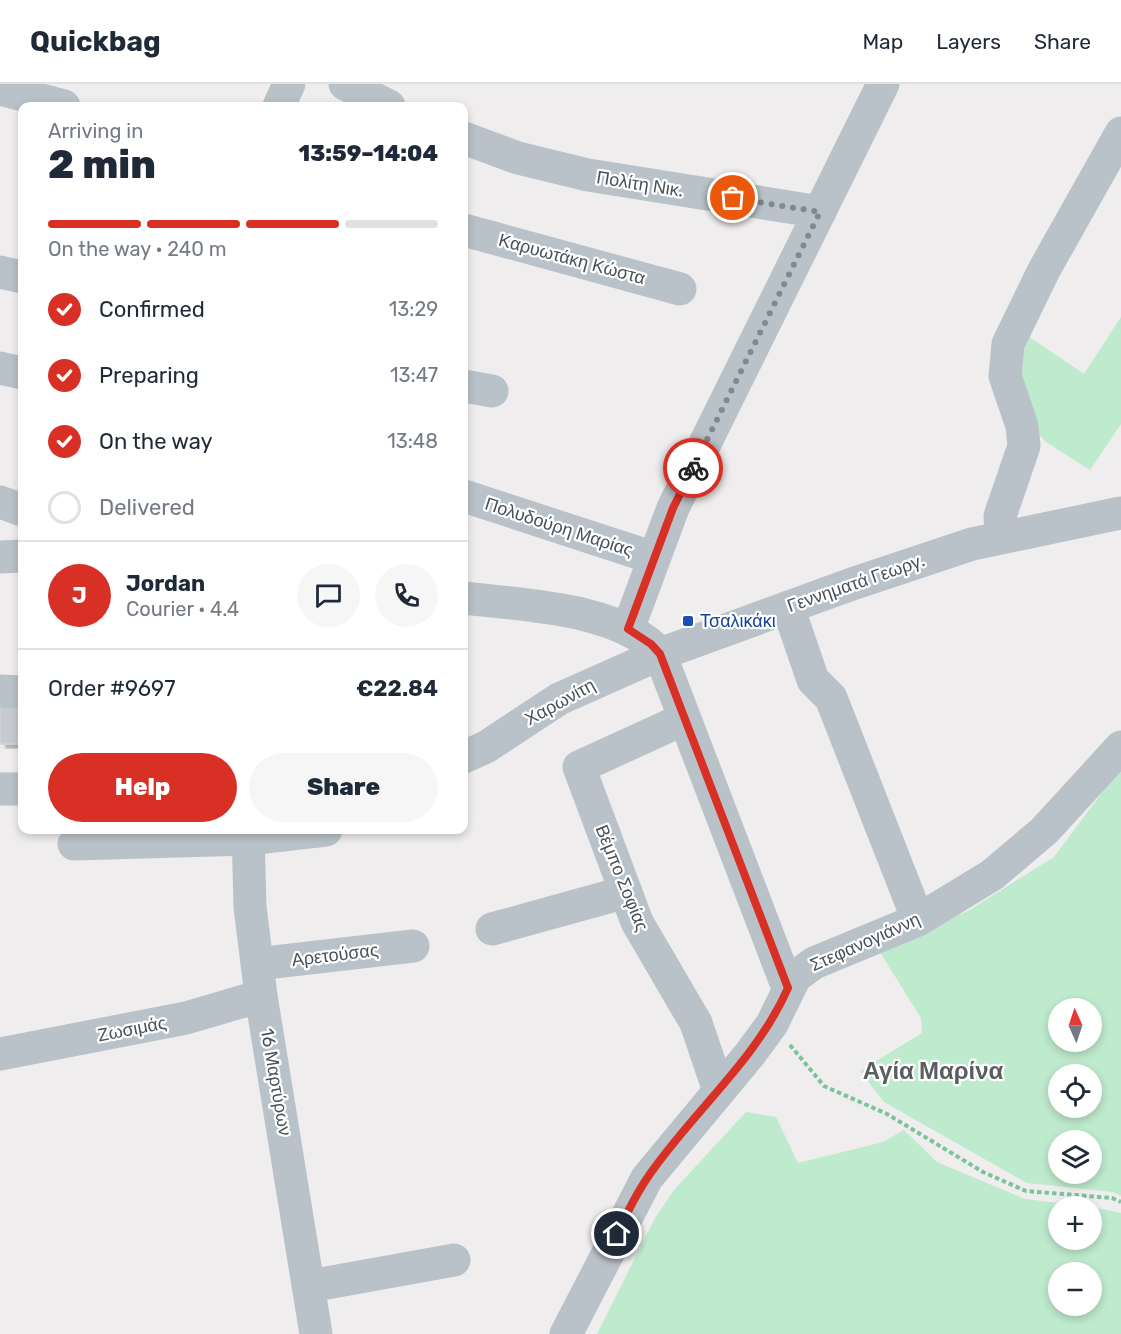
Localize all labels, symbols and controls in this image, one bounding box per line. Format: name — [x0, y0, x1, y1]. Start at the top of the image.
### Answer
text: Quickbag — [30, 25, 161, 58]
text: Map — [862, 29, 903, 54]
text: Layers — [936, 29, 1001, 54]
text: Share — [1034, 29, 1091, 54]
text: Arriving in — [48, 119, 143, 143]
text: 13:59–14:04 — [299, 140, 438, 167]
text: 2 min — [48, 142, 156, 188]
street label: Πολίτη Νικ. — [595, 166, 685, 202]
pin — [707, 172, 758, 223]
icon: bag — [716, 181, 749, 214]
street label: Καρυωτάκη Κώστα — [496, 229, 648, 289]
text: On the way · 240 m — [48, 237, 227, 261]
icon: check — [48, 293, 81, 326]
text: Confirmed — [99, 296, 205, 323]
text: 13:29 — [389, 297, 438, 321]
icon: check — [48, 359, 81, 392]
text: Preparing — [99, 362, 199, 389]
text: 13:47 — [390, 363, 438, 387]
icon: check — [48, 425, 81, 458]
text: On the way — [99, 428, 213, 455]
text: 13:48 — [387, 429, 438, 453]
courier — [663, 438, 723, 498]
icon: bike — [677, 452, 710, 485]
street label: Πολυδούρη Μαρίας — [482, 493, 636, 561]
text: Delivered — [99, 494, 195, 521]
street label: Γεννηματά Γεωργ. — [784, 549, 928, 617]
button: chat — [297, 564, 360, 627]
button: phone — [375, 564, 438, 627]
text: Jordan — [126, 570, 205, 597]
text: J — [72, 582, 87, 609]
text: Courier · 4.4 — [126, 597, 239, 621]
place label: Τσαλικάκι — [700, 610, 776, 632]
marker: Τσαλικάκι — [681, 614, 695, 628]
street label: Χαρωνίτη — [521, 674, 599, 730]
text: Order #9697 — [48, 675, 175, 702]
text: €22.84 — [356, 675, 438, 702]
button: Help — [48, 753, 237, 822]
button: Share — [249, 753, 438, 822]
street label: Βέμπο Σοφίας — [591, 822, 653, 935]
street label: Στεφανογιάννη — [807, 908, 923, 976]
street label: Αρετούσας — [290, 939, 380, 971]
north arrow — [1048, 998, 1102, 1052]
map controls — [1048, 998, 1102, 1316]
street label: Ζωσιμάς — [96, 1011, 169, 1046]
street label: 16 Μαρτύρων — [256, 1027, 296, 1137]
district label: Αγία Μαρίνα — [863, 1057, 1004, 1085]
button: locate — [1048, 1064, 1102, 1118]
button: layers — [1048, 1130, 1102, 1184]
button: + — [1048, 1196, 1102, 1250]
pin — [591, 1208, 642, 1259]
icon: home — [600, 1217, 633, 1250]
button: − — [1048, 1262, 1102, 1316]

